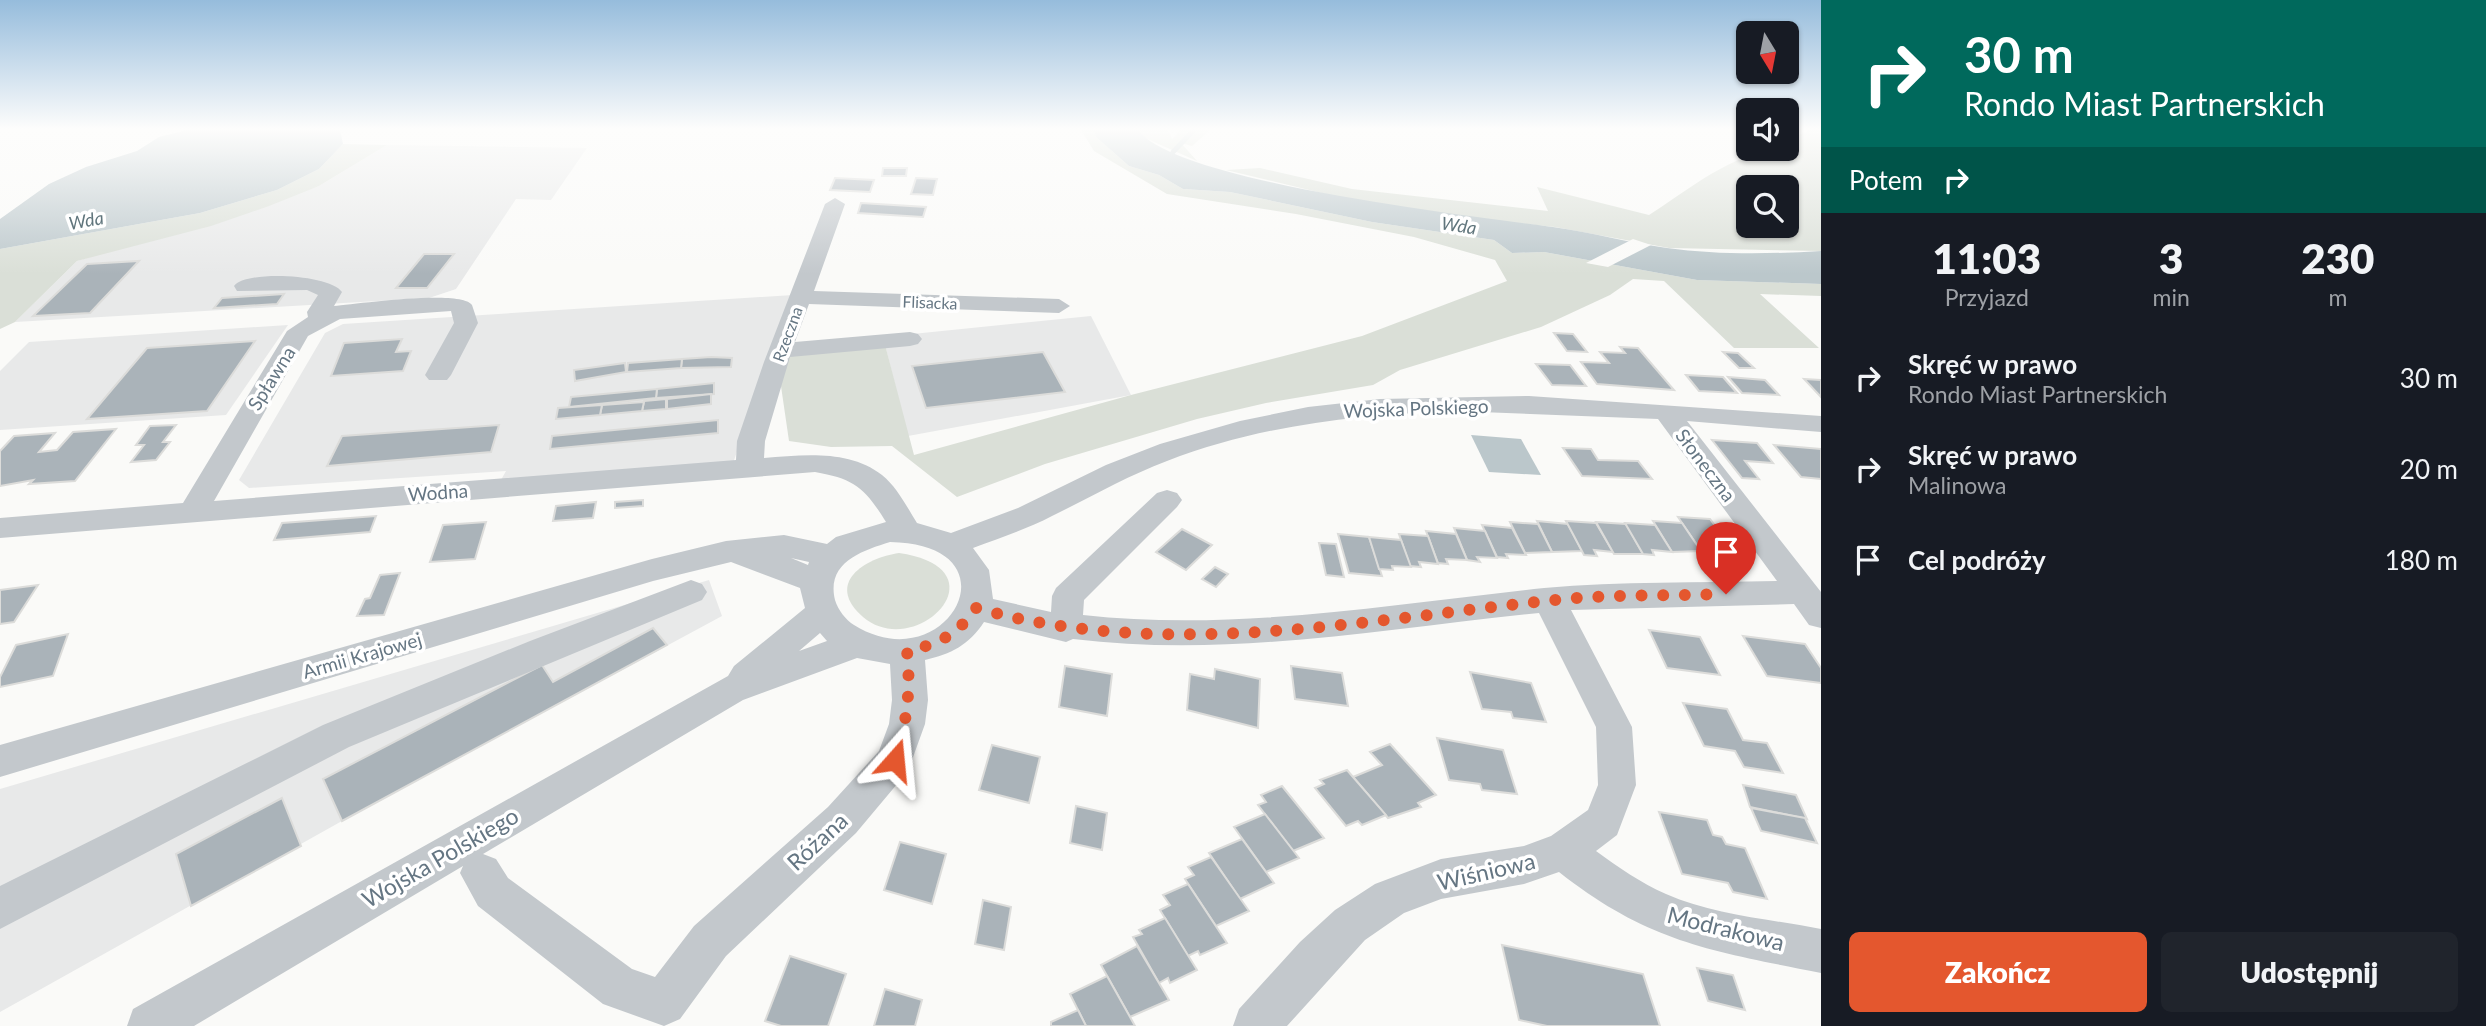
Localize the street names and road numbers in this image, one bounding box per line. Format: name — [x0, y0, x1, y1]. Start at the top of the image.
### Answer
street label: Flisacka — [902, 292, 958, 312]
street label: Rzeczna — [768, 304, 806, 364]
street label: Spławna — [242, 342, 300, 414]
street label: Wojska Polskiego — [1343, 394, 1489, 422]
street label: Słoneczna — [1671, 424, 1741, 506]
street label: Wodna — [407, 478, 469, 506]
street label: Armii Krajowej — [300, 627, 424, 683]
street label: Wojska Polskiego — [357, 801, 523, 913]
street label: Różana — [781, 806, 853, 876]
street label: Wiśniowa — [1434, 846, 1538, 896]
street label: Modrakowa — [1664, 900, 1788, 956]

